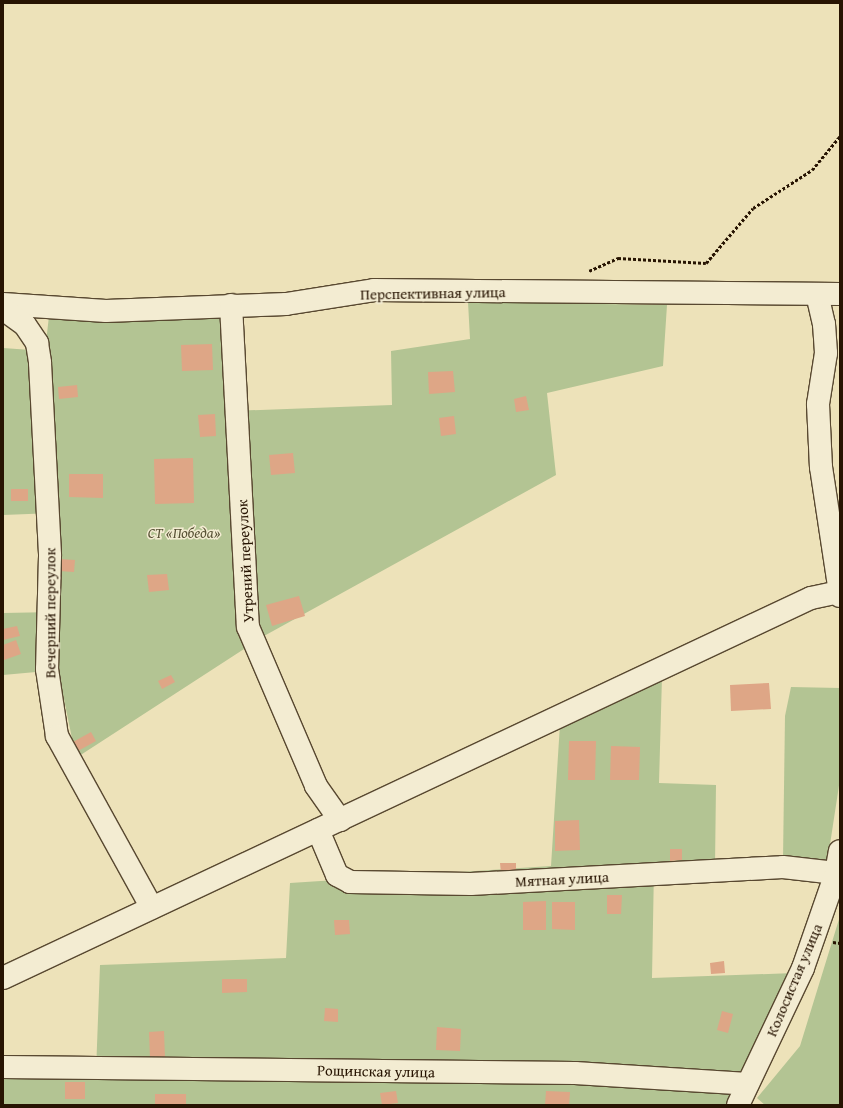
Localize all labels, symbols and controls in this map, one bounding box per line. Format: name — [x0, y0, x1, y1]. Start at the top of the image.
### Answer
street label: Перспективная улица — [360, 283, 506, 303]
street label: Утрений переулок — [233, 499, 257, 623]
park label: СТ «Победа» — [148, 524, 220, 542]
street label: Вечерний переулок — [41, 548, 59, 678]
street label: Мятная улица — [515, 868, 609, 890]
street label: Колосистая улица — [762, 921, 826, 1039]
street label: Рощинская улица — [317, 1061, 435, 1081]

